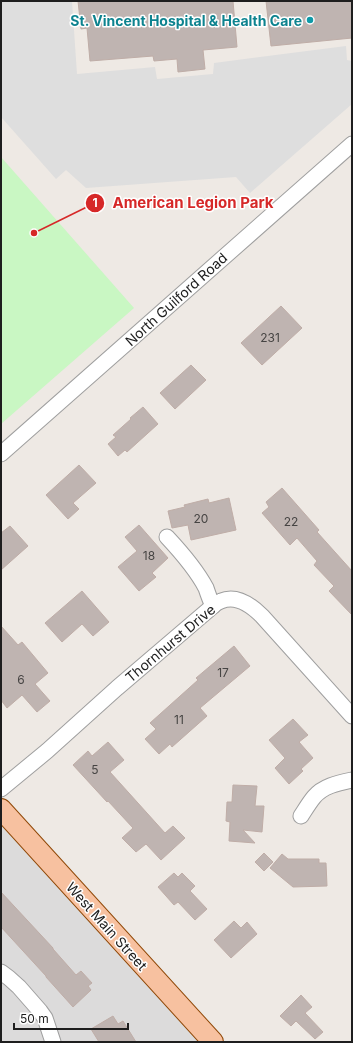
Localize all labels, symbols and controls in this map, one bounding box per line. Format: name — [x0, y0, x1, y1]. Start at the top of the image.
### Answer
place label: St. Vincent Hospital & Health Care — [70, 12, 302, 29]
marker: St. Vincent Hospital & Health Care — [305, 15, 315, 25]
callout: American Legion Park — [85, 190, 282, 217]
text: American Legion Park — [112, 193, 274, 212]
text: 1 — [92, 195, 98, 210]
street label: North Guilford Road — [122, 249, 230, 349]
house number: 231 — [260, 330, 280, 345]
house number: 20 — [194, 511, 208, 526]
house number: 22 — [284, 514, 298, 529]
house number: 18 — [143, 548, 155, 563]
street label: Thornhurst Drive — [122, 601, 218, 685]
house number: 17 — [217, 665, 229, 680]
house number: 6 — [17, 672, 25, 687]
house number: 11 — [174, 712, 184, 727]
house number: 5 — [91, 762, 99, 777]
street label: West Main Street — [63, 878, 151, 974]
scale bar — [14, 1005, 128, 1031]
text: 50 m — [20, 1011, 49, 1026]

